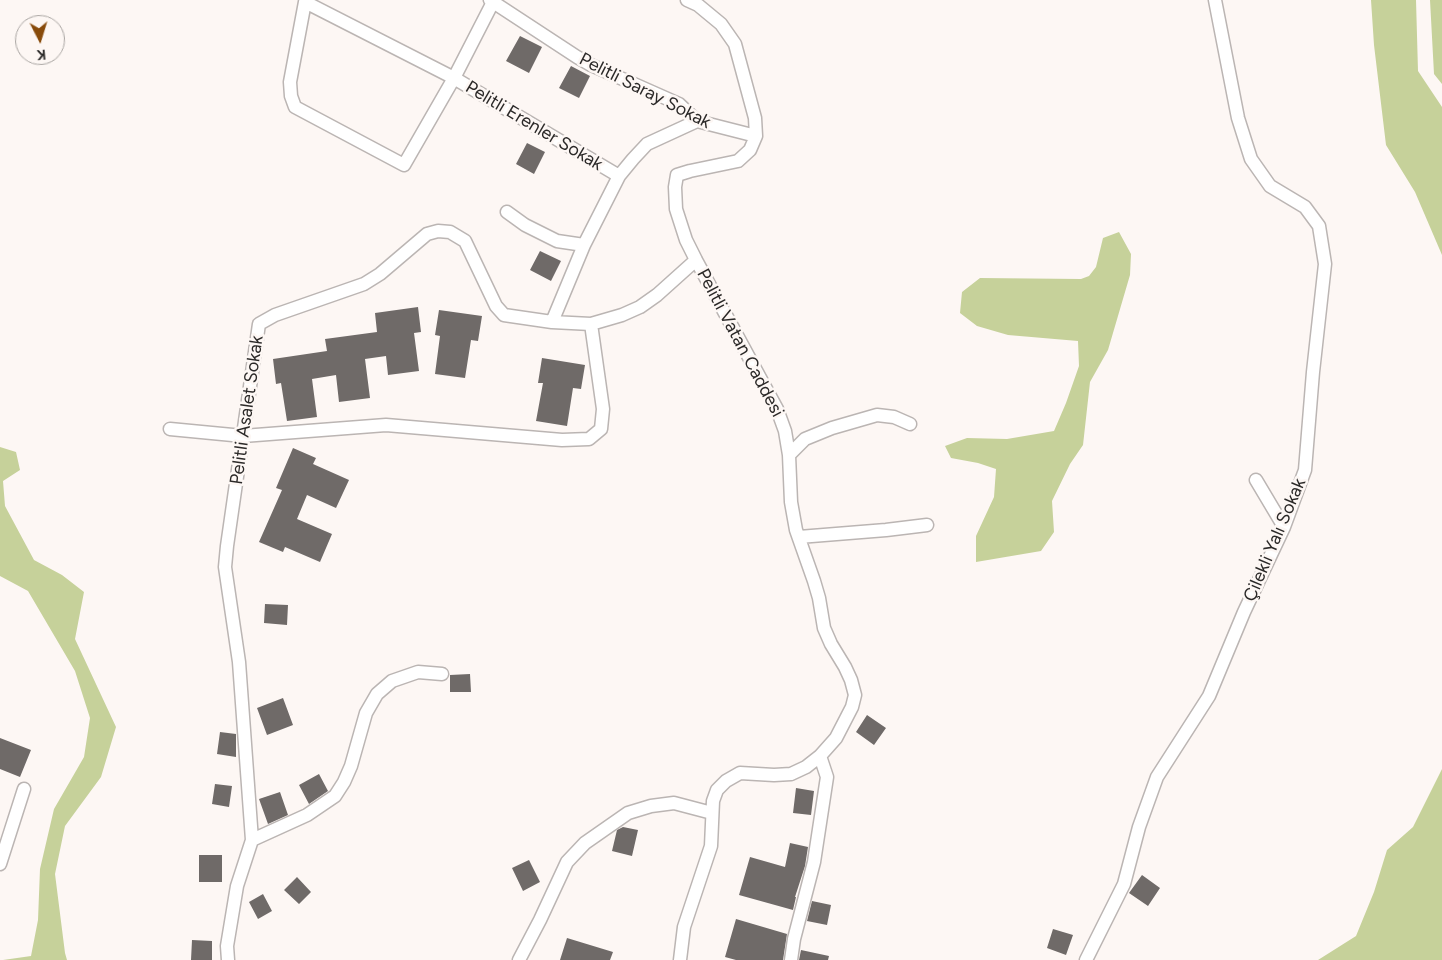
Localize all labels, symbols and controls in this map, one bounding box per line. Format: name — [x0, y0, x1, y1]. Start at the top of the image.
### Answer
north arrow — [15, 15, 65, 65]
text: K — [36, 46, 47, 63]
street label: Pelitli Saray Sokak — [576, 49, 714, 133]
street label: Pelitli Erenler Sokak — [461, 76, 607, 176]
street label: Pelitli Vatan Caddesi — [692, 265, 788, 421]
street label: Pelitli Asalet Sokak — [226, 334, 268, 486]
street label: Çilekli Yalı Sokak — [1239, 475, 1311, 605]

